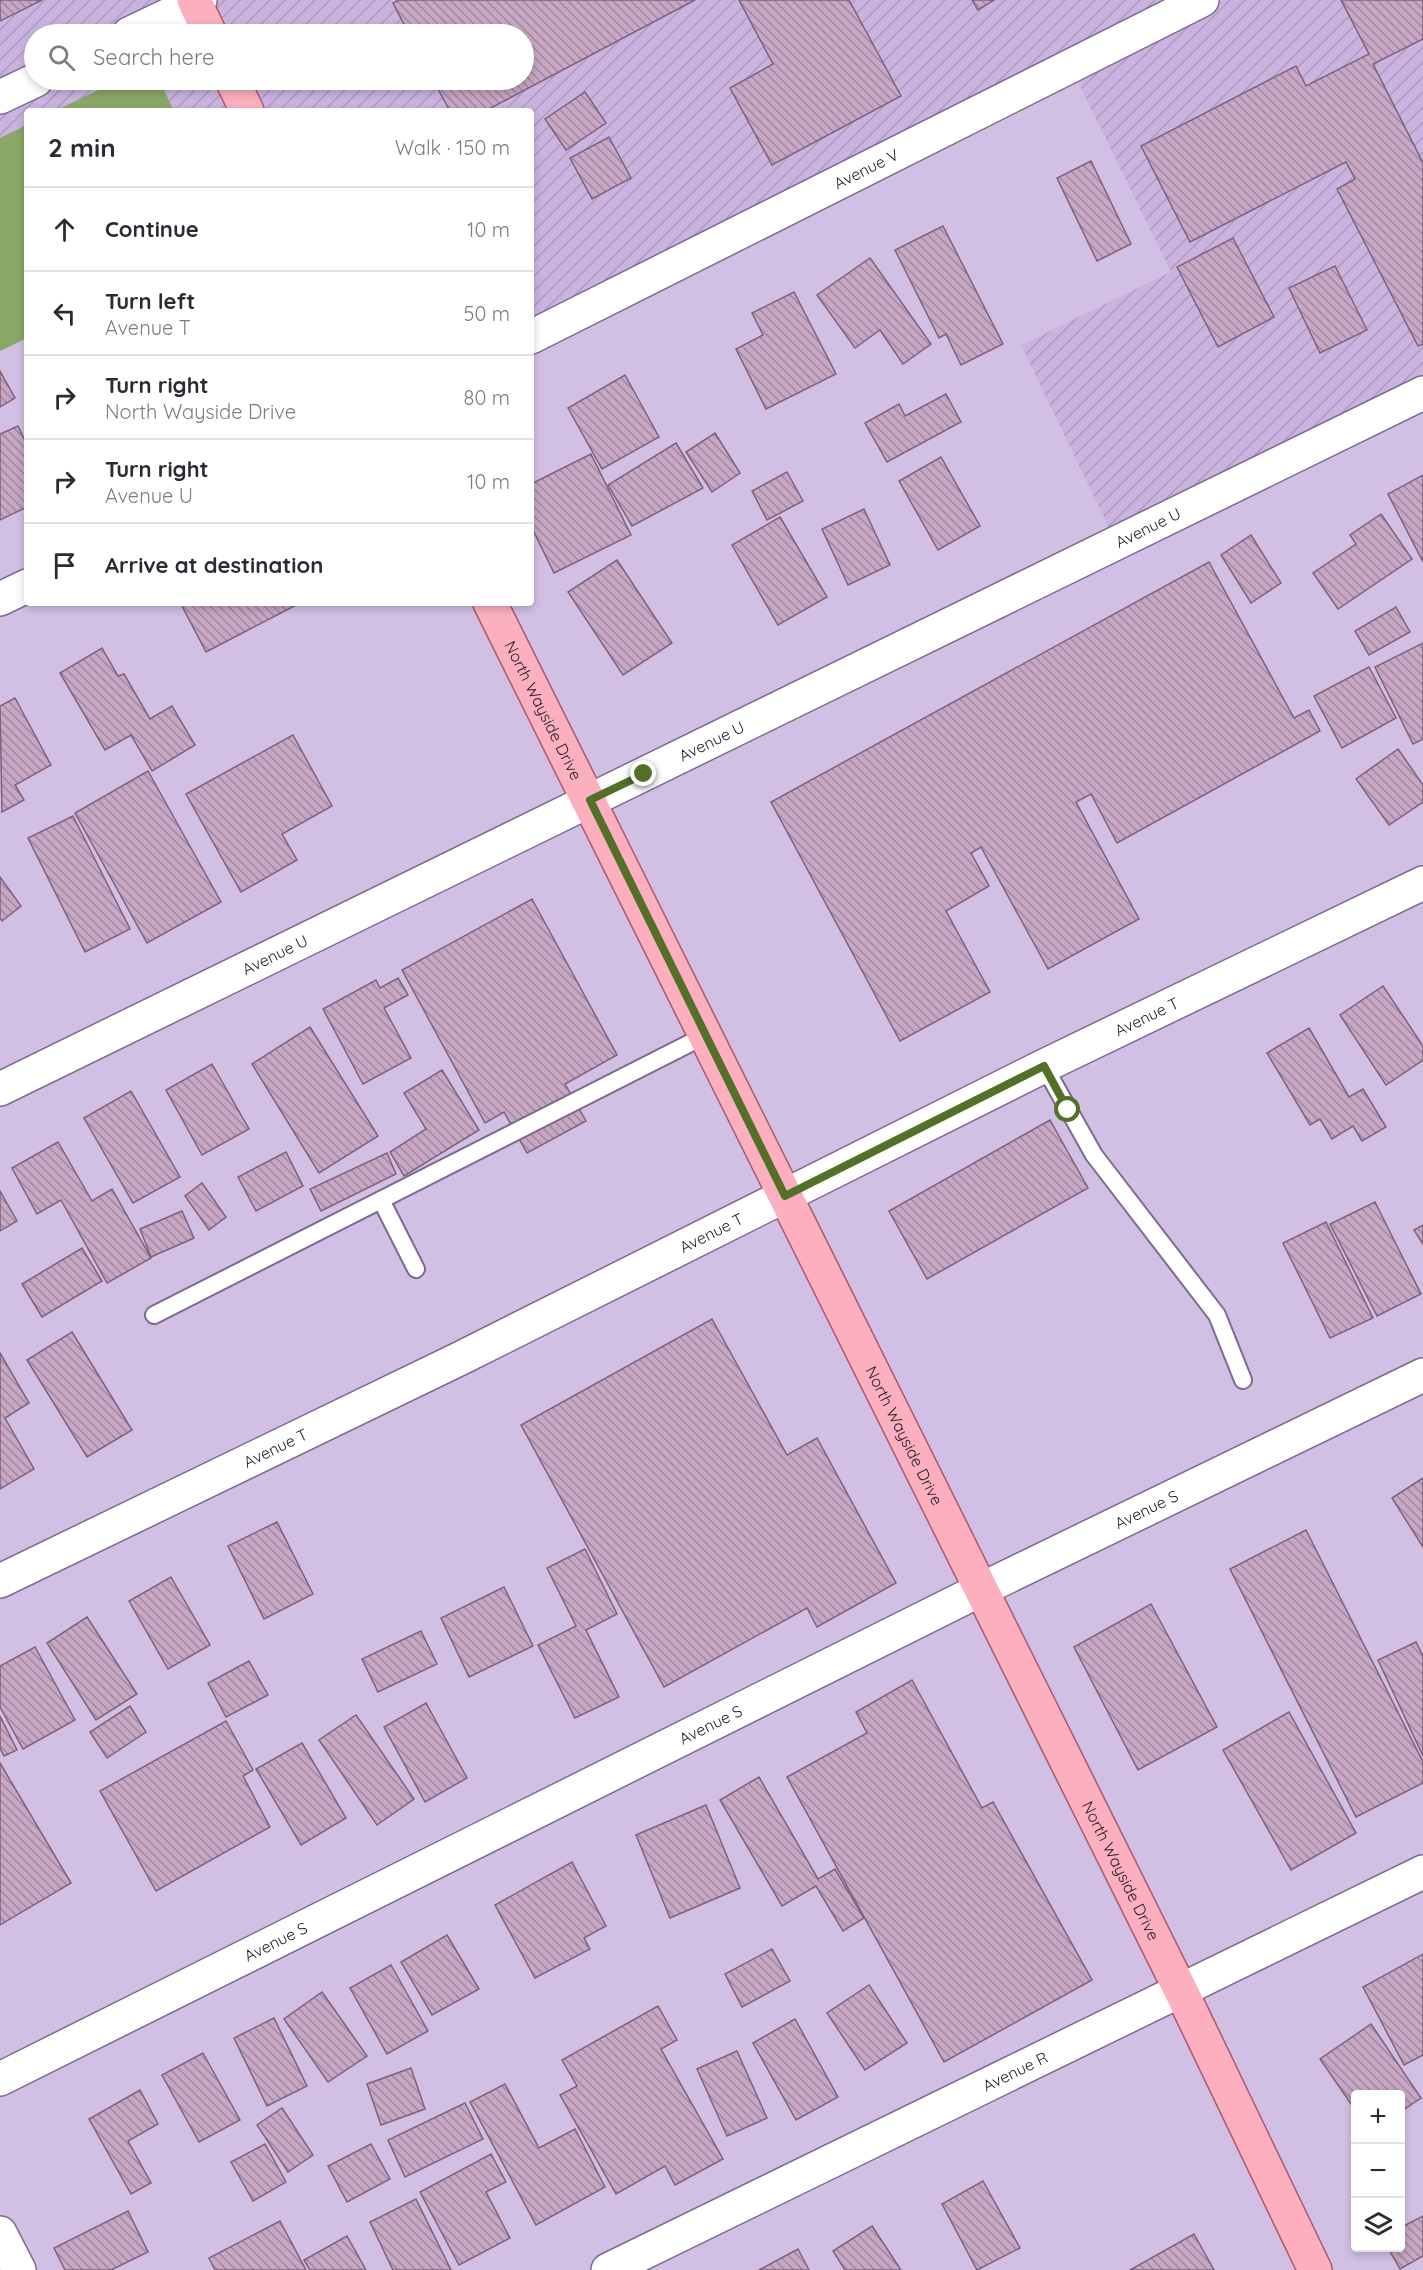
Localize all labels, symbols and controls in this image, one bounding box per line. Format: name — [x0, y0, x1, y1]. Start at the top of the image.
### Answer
search box — [24, 24, 534, 90]
icon: search — [45, 41, 78, 74]
text: Search here — [93, 43, 214, 71]
text: 2 min — [48, 131, 116, 164]
text: Walk · 150 m — [395, 135, 510, 160]
street label: Avenue V — [830, 144, 902, 193]
icon: ahead — [48, 213, 81, 246]
text: Continue — [105, 215, 199, 243]
text: 10 m — [467, 217, 510, 242]
text: Turn left — [105, 287, 195, 315]
icon: left — [48, 297, 81, 330]
text: 50 m — [464, 301, 510, 326]
text: Avenue T — [105, 315, 191, 340]
text: Turn right — [105, 371, 209, 399]
icon: right — [48, 381, 81, 414]
text: 80 m — [464, 385, 510, 410]
text: North Wayside Drive — [105, 399, 296, 424]
text: Turn right — [105, 455, 209, 483]
icon: right — [48, 465, 81, 498]
text: 10 m — [467, 469, 510, 494]
text: Avenue U — [105, 483, 193, 508]
street label: Avenue U — [1112, 503, 1184, 552]
icon: arrive — [48, 549, 81, 582]
text: Arrive at destination — [105, 551, 323, 579]
street label: North Wayside Drive — [500, 637, 587, 783]
street label: Avenue U — [675, 717, 748, 766]
route end — [630, 760, 656, 786]
street label: Avenue U — [239, 930, 311, 979]
street label: Avenue T — [1111, 992, 1182, 1040]
route start — [1054, 1096, 1080, 1122]
street label: Avenue T — [676, 1208, 747, 1257]
street label: North Wayside Drive — [861, 1363, 948, 1508]
street label: Avenue T — [240, 1424, 311, 1472]
street label: Avenue S — [1111, 1485, 1181, 1533]
street label: Avenue S — [676, 1700, 745, 1749]
street label: North Wayside Drive — [1078, 1798, 1164, 1944]
street label: Avenue S — [241, 1917, 311, 1966]
street label: Avenue R — [979, 2047, 1051, 2096]
map controls — [1351, 2090, 1405, 2252]
button: + — [1351, 2090, 1405, 2144]
button: − — [1351, 2144, 1405, 2198]
button: layers — [1351, 2198, 1405, 2252]

